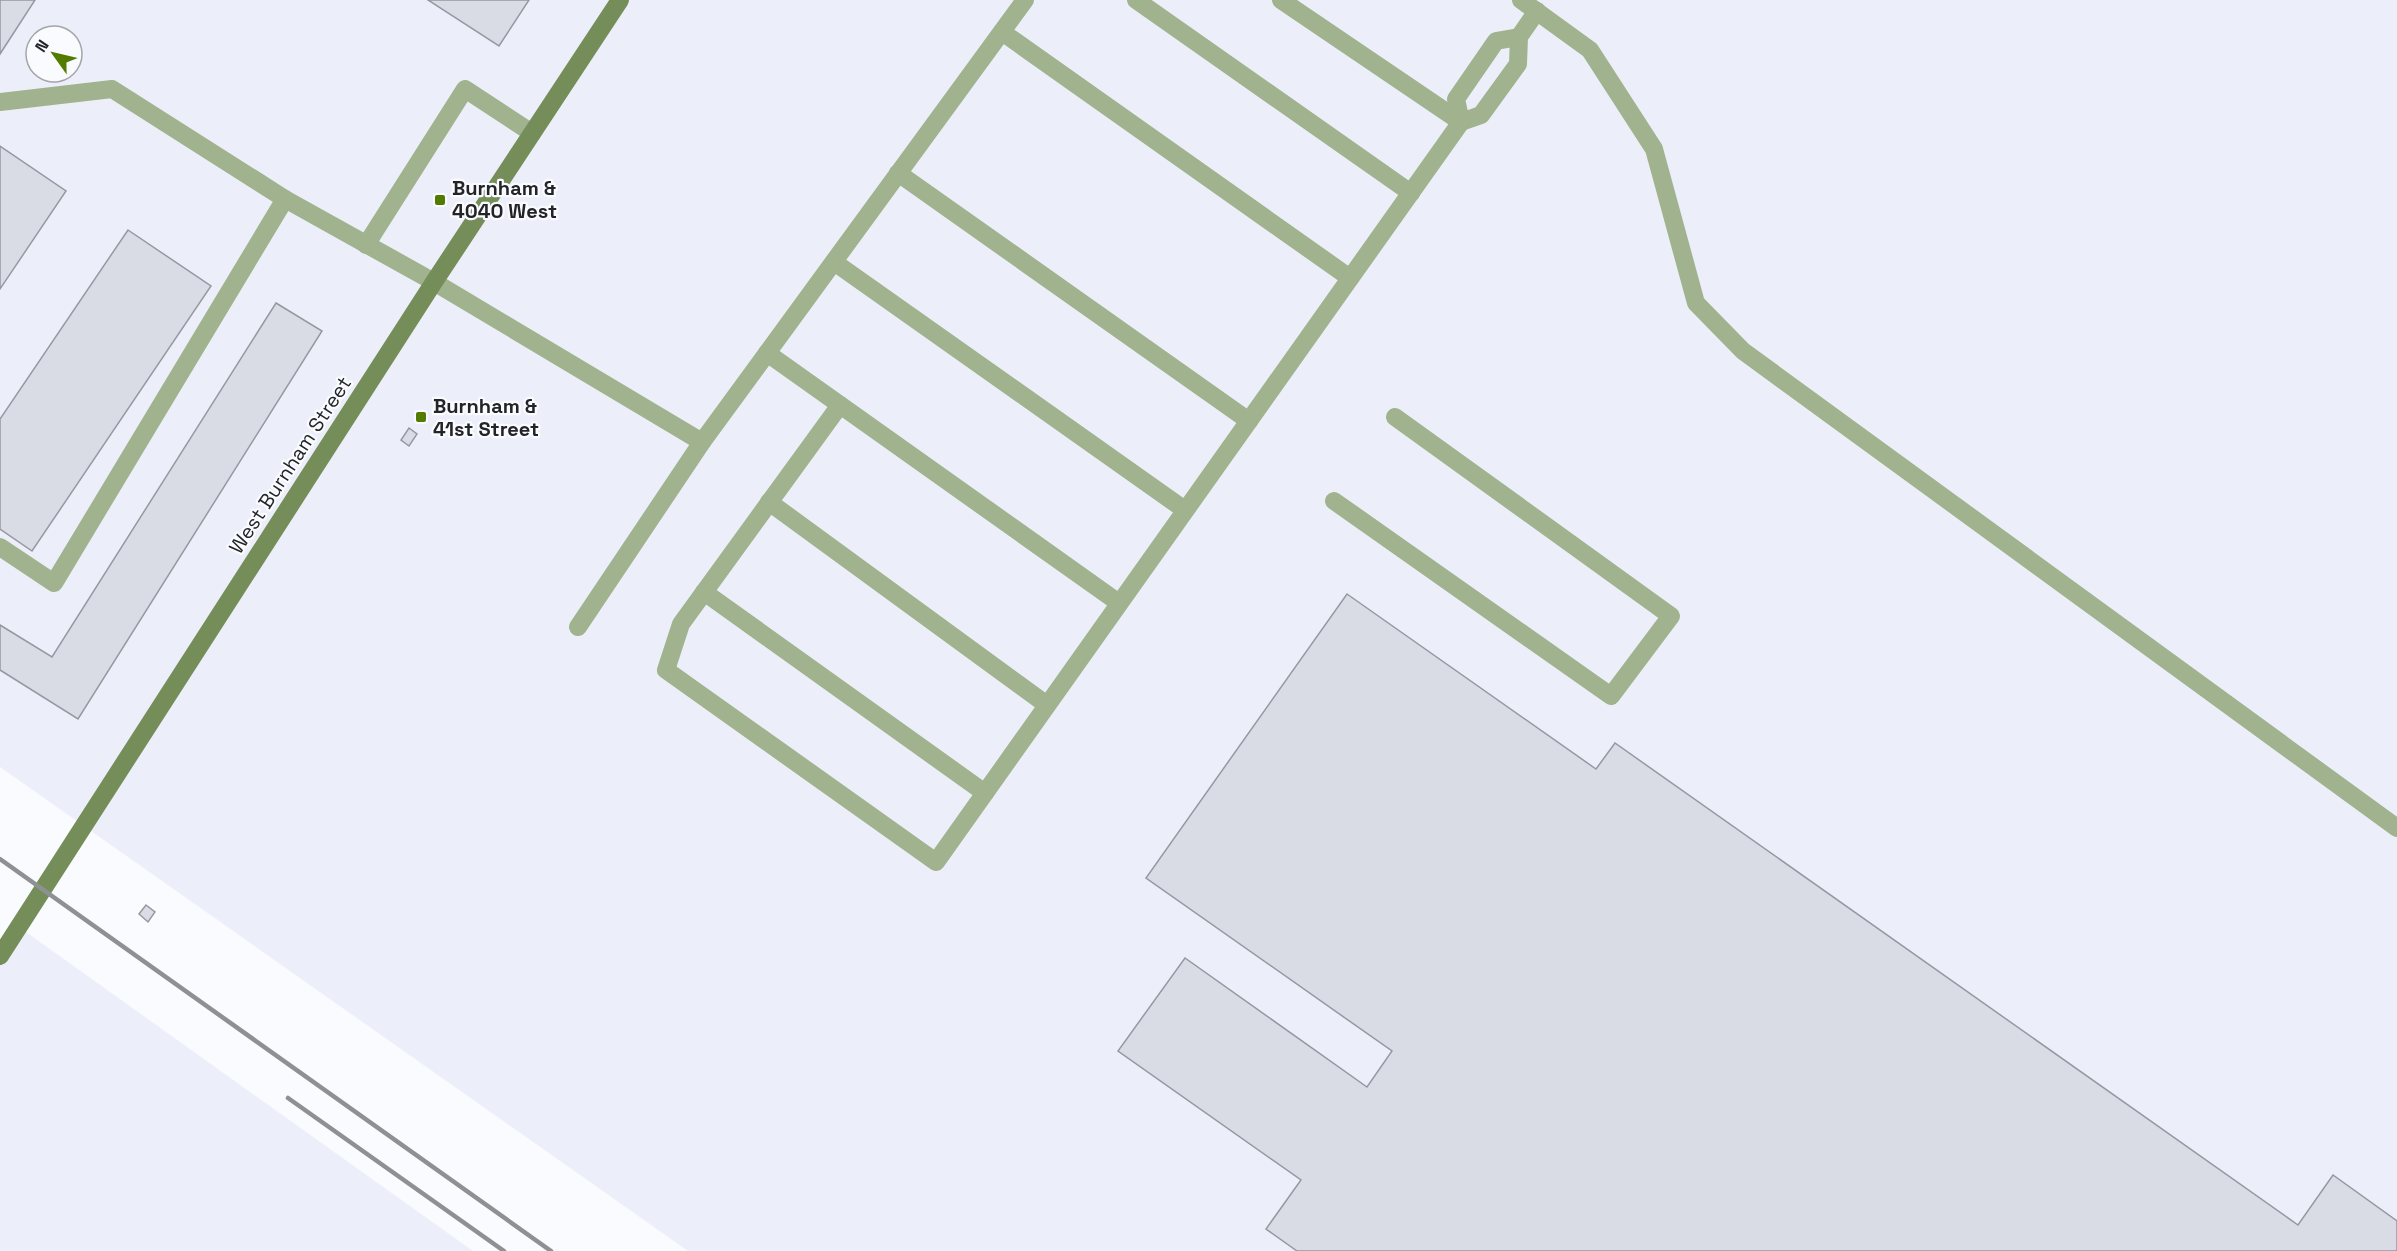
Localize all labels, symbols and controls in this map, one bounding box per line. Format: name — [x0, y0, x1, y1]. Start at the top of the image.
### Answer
north arrow — [24, 24, 84, 84]
text: N — [30, 36, 54, 56]
place label: Burnham & 4040 West — [452, 175, 557, 224]
marker: Burnham & 4040 West — [433, 193, 447, 207]
street label: West Burnham Street — [223, 371, 357, 559]
place label: Burnham & 41st Street — [433, 393, 539, 442]
marker: Burnham & 41st Street — [414, 410, 428, 424]

